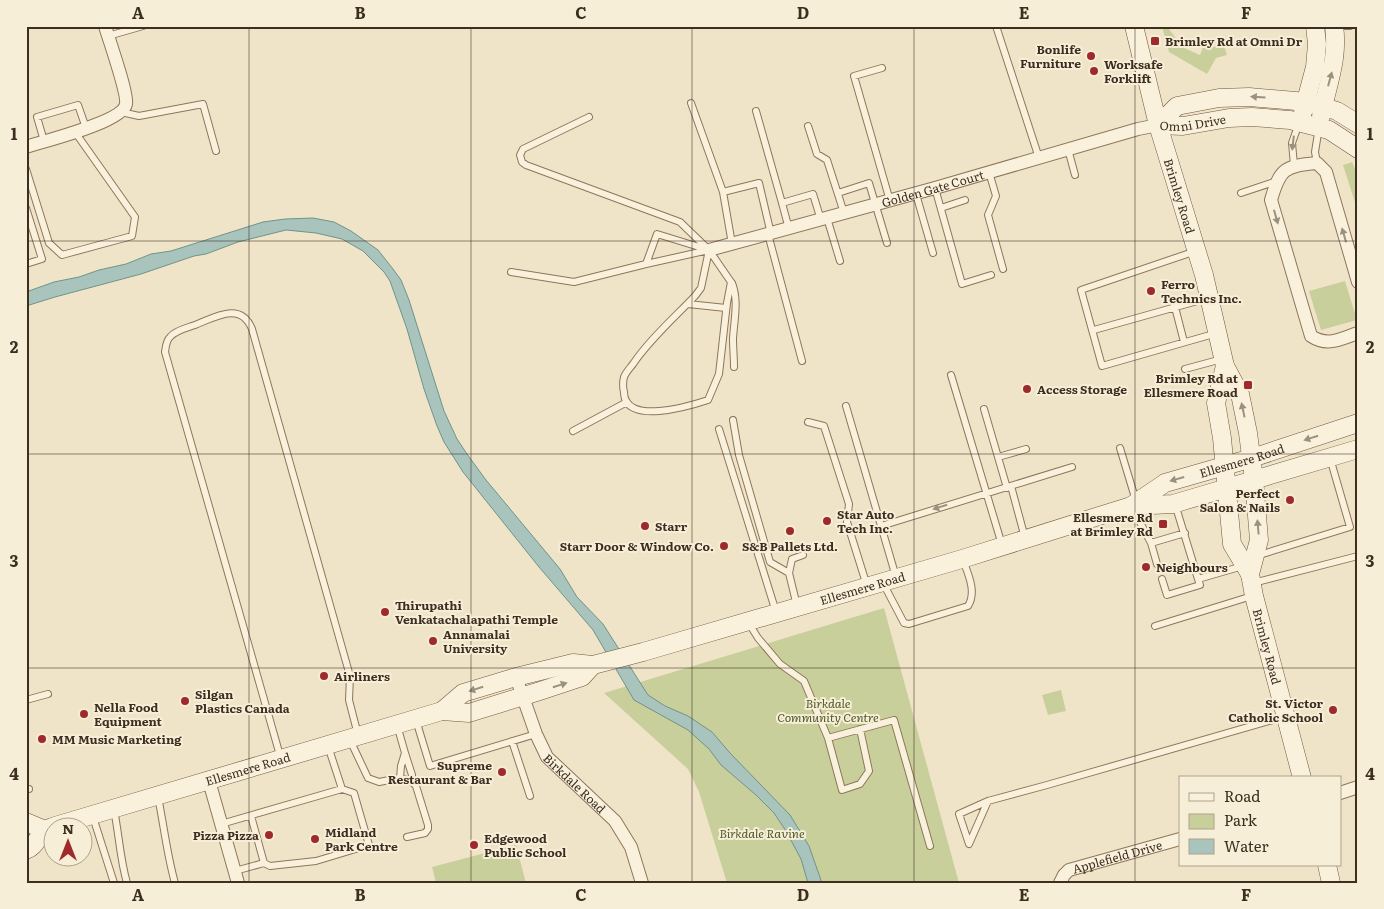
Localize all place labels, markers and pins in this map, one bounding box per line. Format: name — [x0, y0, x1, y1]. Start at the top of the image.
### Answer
place label: Brimley Rd at Omni Dr — [1165, 32, 1303, 50]
marker: Brimley Rd at Omni Dr — [1149, 35, 1161, 47]
place label: Bonlife Furniture — [1020, 40, 1081, 72]
marker: Bonlife Furniture — [1085, 50, 1097, 62]
place label: Worksafe Forklift — [1104, 55, 1163, 87]
marker: Worksafe Forklift — [1088, 65, 1100, 77]
place label: Ferro Technics Inc. — [1161, 275, 1242, 307]
marker: Ferro Technics Inc. — [1145, 285, 1157, 297]
place label: Brimley Rd at Ellesmere Road — [1144, 369, 1239, 401]
marker: Brimley Rd at Ellesmere Road — [1242, 379, 1254, 391]
place label: Access Storage — [1037, 380, 1127, 398]
marker: Access Storage — [1021, 383, 1033, 395]
place label: Perfect Salon & Nails — [1200, 484, 1281, 516]
marker: Perfect Salon & Nails — [1284, 494, 1296, 506]
place label: Star Auto Tech Inc. — [837, 505, 895, 537]
place label: Ellesmere Rd at Brimley Rd — [1070, 508, 1153, 540]
marker: Star Auto Tech Inc. — [821, 515, 833, 527]
place label: Starr — [655, 517, 688, 535]
marker: Ellesmere Rd at Brimley Rd — [1157, 518, 1169, 530]
marker: Starr — [639, 520, 651, 532]
marker: S&B Pallets Ltd. — [784, 525, 796, 537]
place label: Starr Door & Window Co. — [560, 537, 714, 555]
place label: S&B Pallets Ltd. — [742, 537, 838, 555]
marker: Starr Door & Window Co. — [718, 540, 730, 552]
place label: Neighbours — [1156, 558, 1228, 576]
marker: Neighbours — [1140, 561, 1152, 573]
place label: Thirupathi Venkatachalapathi Temple — [395, 596, 558, 628]
marker: Thirupathi Venkatachalapathi Temple — [379, 606, 391, 618]
place label: Annamalai University — [443, 625, 510, 657]
marker: Annamalai University — [427, 635, 439, 647]
place label: Airliners — [334, 667, 390, 685]
marker: Airliners — [318, 670, 330, 682]
place label: Silgan Plastics Canada — [195, 685, 290, 717]
place label: St. Victor Catholic School — [1228, 694, 1324, 726]
marker: Silgan Plastics Canada — [179, 695, 191, 707]
place label: Nella Food Equipment — [94, 698, 162, 730]
marker: St. Victor Catholic School — [1327, 704, 1339, 716]
marker: Nella Food Equipment — [78, 708, 90, 720]
place label: MM Music Marketing — [52, 730, 182, 748]
marker: MM Music Marketing — [36, 733, 48, 745]
place label: Supreme Restaurant & Bar — [388, 756, 492, 788]
marker: Supreme Restaurant & Bar — [496, 766, 508, 778]
place label: Midland Park Centre — [325, 823, 398, 855]
place label: Pizza Pizza — [193, 826, 259, 844]
marker: Pizza Pizza — [263, 829, 275, 841]
place label: Edgewood Public School — [484, 829, 567, 861]
marker: Midland Park Centre — [309, 833, 321, 845]
marker: Edgewood Public School — [468, 839, 480, 851]

